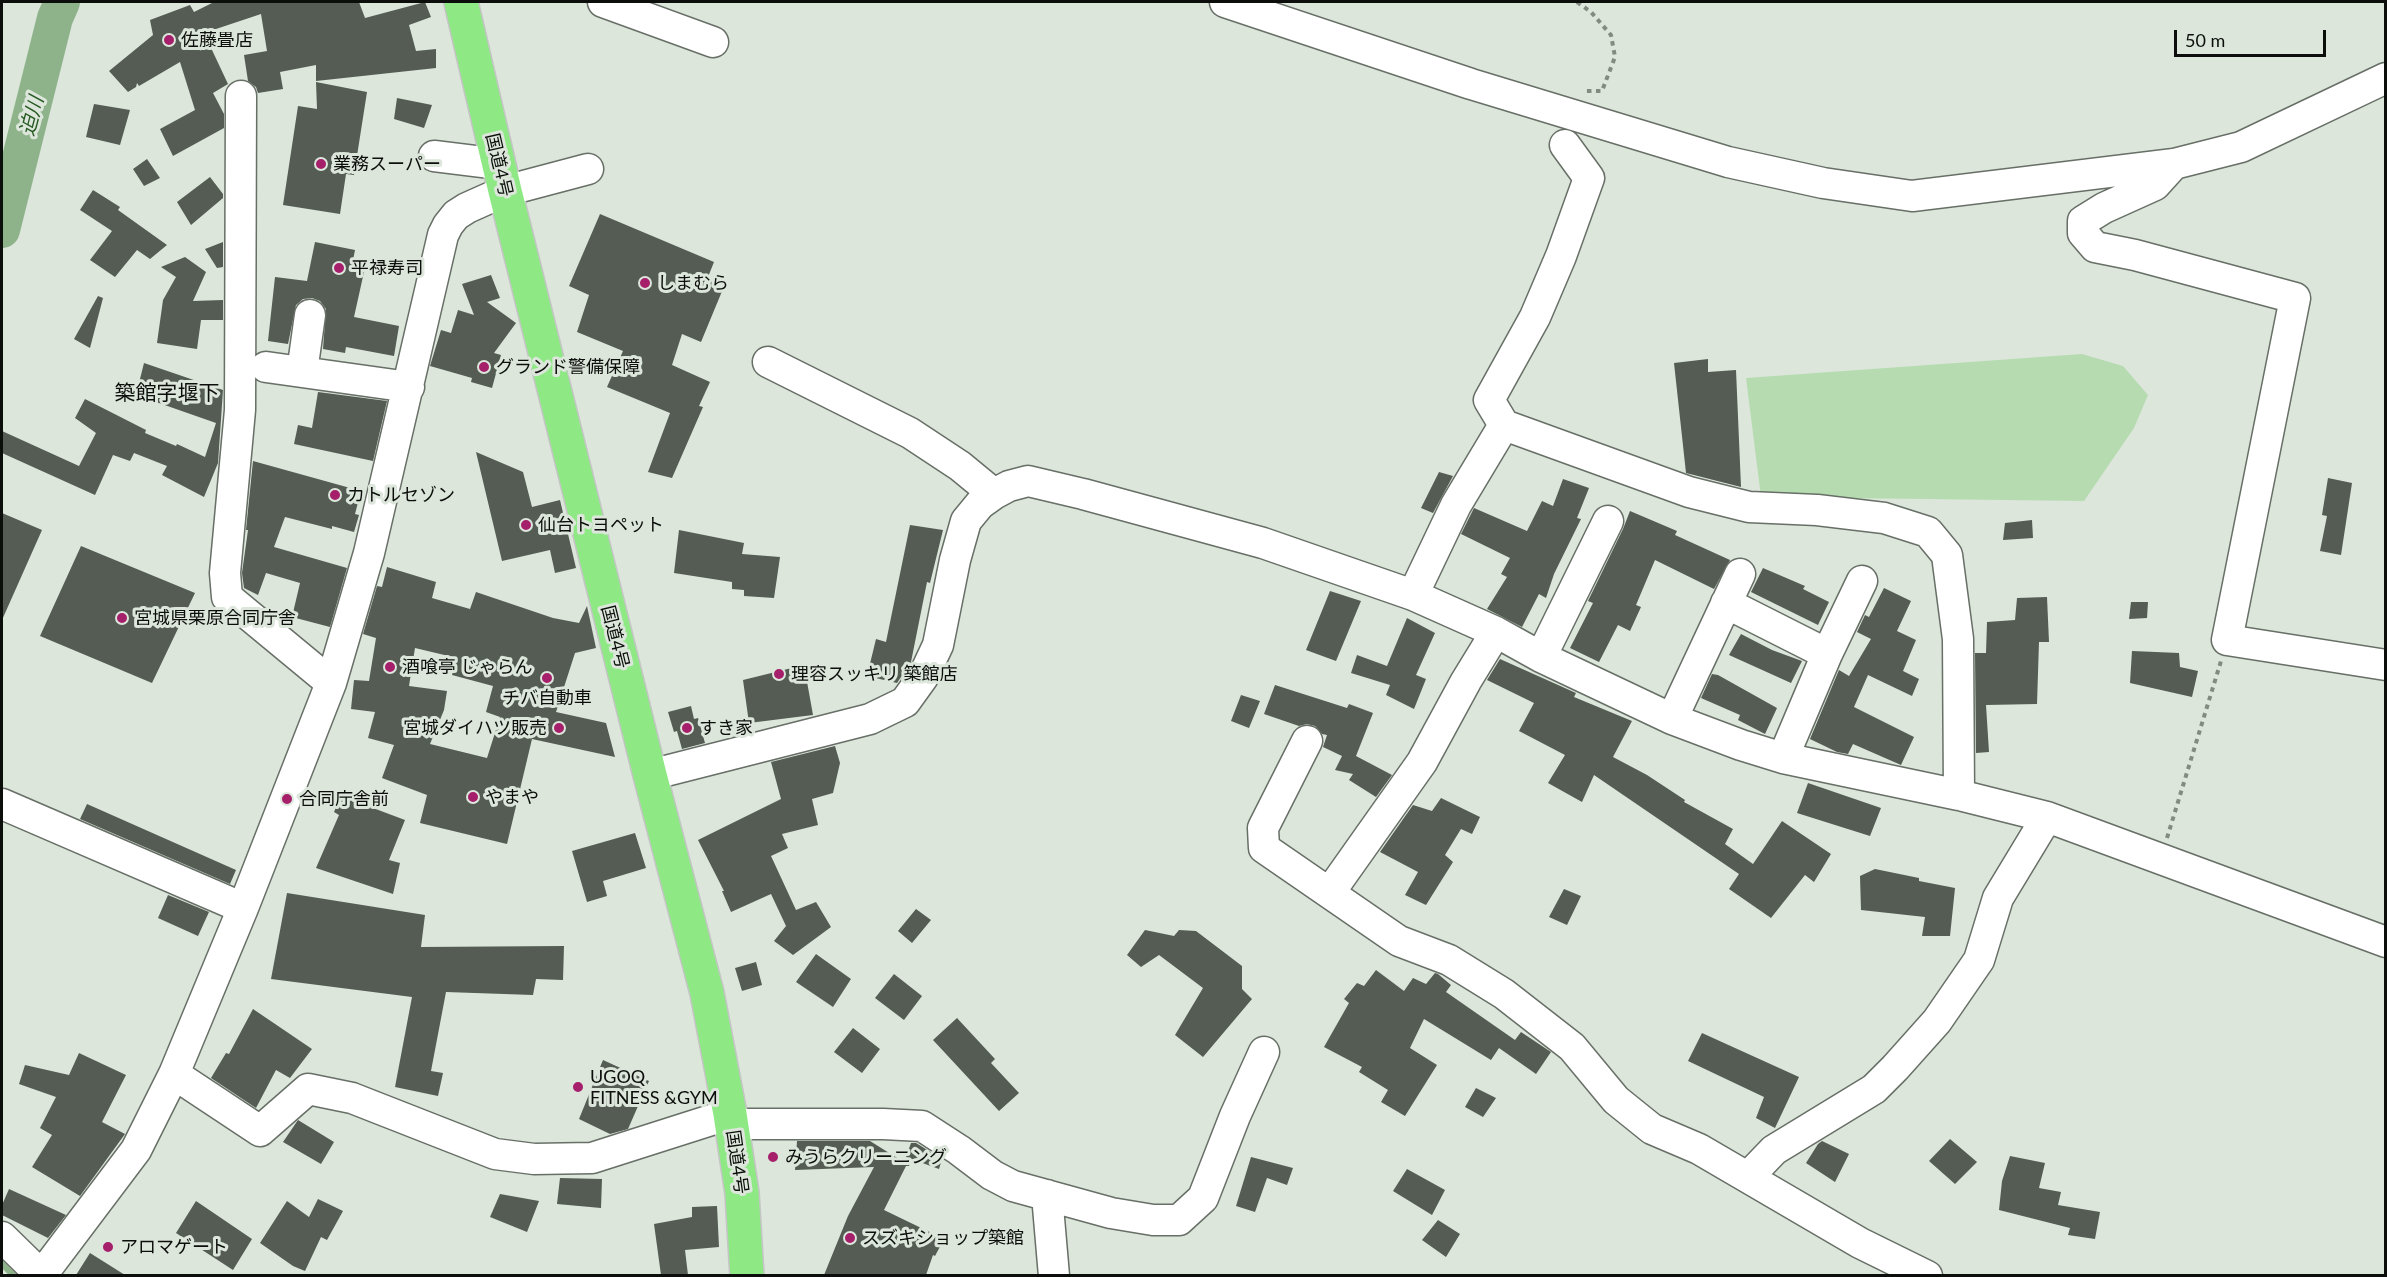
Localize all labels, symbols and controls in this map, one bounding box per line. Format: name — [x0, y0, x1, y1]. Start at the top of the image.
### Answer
scale bar — [2177, 18, 2328, 56]
place label: 佐藤畳店 — [181, 29, 253, 51]
text: 50 m — [2185, 29, 2225, 51]
marker: 佐藤畳店 — [162, 33, 176, 47]
water label: 迫川 — [15, 94, 49, 138]
street label: 国道4号 — [481, 131, 517, 199]
place label: 業務スーパー — [333, 153, 441, 175]
marker: 業務スーパー — [314, 157, 328, 171]
place label: 平禄寿司 — [351, 257, 423, 279]
marker: 平禄寿司 — [332, 261, 346, 275]
place label: しまむら — [657, 272, 729, 294]
marker: しまむら — [638, 276, 652, 290]
place label: グランド警備保障 — [496, 356, 640, 378]
marker: グランド警備保障 — [477, 360, 491, 374]
district label: 築館字堰下 — [115, 380, 219, 406]
place label: カトルセゾン — [347, 484, 455, 506]
marker: カトルセゾン — [328, 488, 342, 502]
place label: 仙台トヨペット — [538, 514, 664, 536]
marker: 仙台トヨペット — [519, 518, 533, 532]
street label: 国道4号 — [597, 603, 633, 671]
place label: 宮城県栗原合同庁舎 — [134, 607, 296, 629]
marker: 宮城県栗原合同庁舎 — [115, 611, 129, 625]
place label: 酒喰亭 じゃらん — [402, 656, 533, 678]
marker: 酒喰亭 じゃらん — [383, 660, 397, 674]
place label: 理容スッキリ 築館店 — [791, 663, 958, 685]
marker: 理容スッキリ 築館店 — [772, 667, 786, 681]
marker: チバ自動車 — [540, 671, 554, 685]
place label: チバ自動車 — [502, 687, 592, 709]
place label: 宮城ダイハツ販売 — [403, 717, 547, 739]
place label: すき家 — [699, 717, 753, 739]
marker: 宮城ダイハツ販売 — [552, 721, 566, 735]
marker: すき家 — [680, 721, 694, 735]
place label: やまや — [485, 786, 539, 808]
place label: 合同庁舎前 — [299, 788, 389, 810]
marker: やまや — [466, 790, 480, 804]
marker: 合同庁舎前 — [280, 792, 294, 806]
place label: UGOQ FITNESS &GYM — [590, 1066, 718, 1108]
marker: UGOQ FITNESS &GYM — [571, 1080, 585, 1094]
street label: 国道4号 — [722, 1129, 752, 1195]
place label: みうらクリーニング — [785, 1146, 947, 1168]
marker: みうらクリーニング — [766, 1150, 780, 1164]
place label: スズキショップ築館 — [862, 1227, 1024, 1249]
marker: スズキショップ築館 — [843, 1231, 857, 1245]
place label: アロマゲート — [120, 1236, 228, 1258]
marker: アロマゲート — [101, 1240, 115, 1254]

